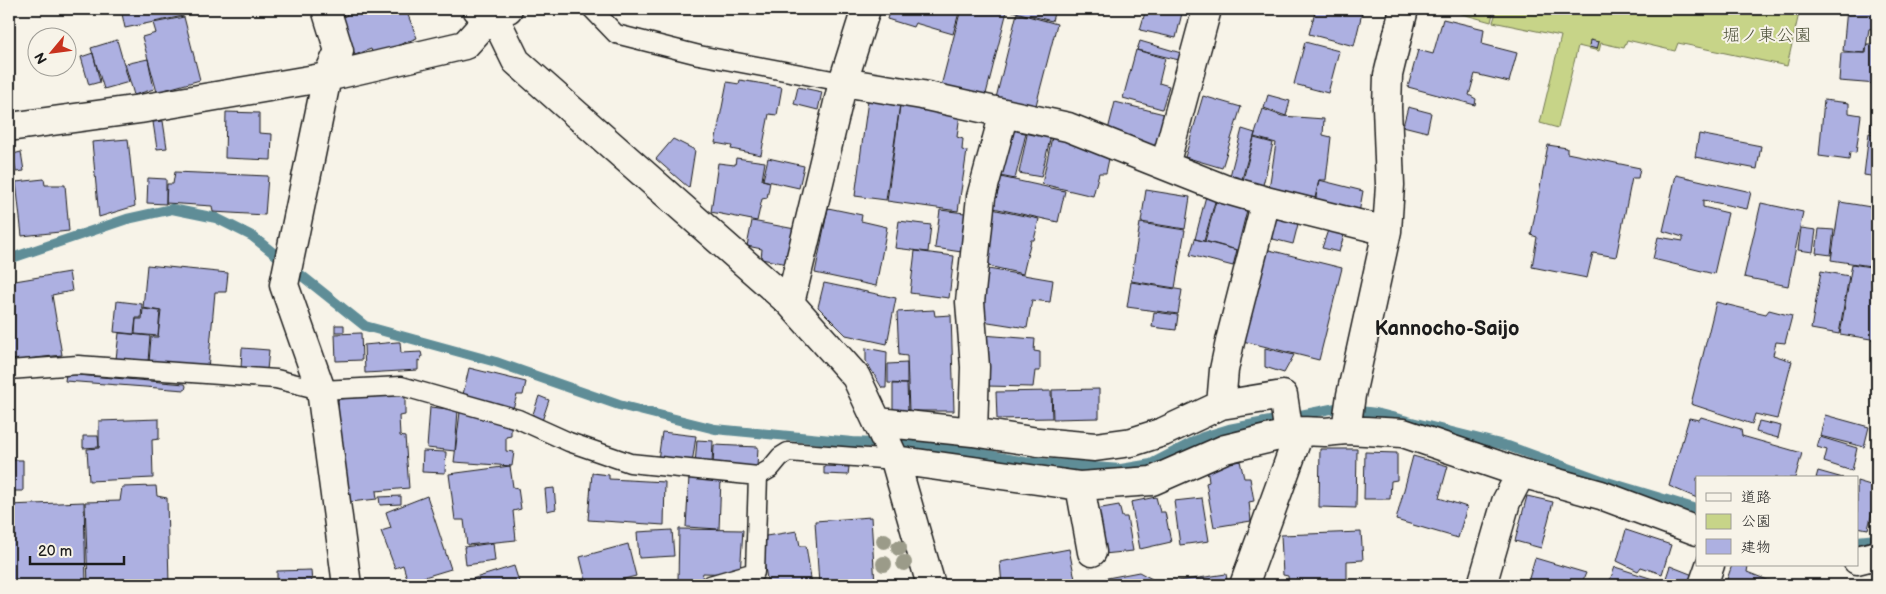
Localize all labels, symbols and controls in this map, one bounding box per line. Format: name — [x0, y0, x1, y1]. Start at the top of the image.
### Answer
park label: 堀ノ東公園 — [1722, 25, 1812, 46]
north arrow — [28, 28, 78, 78]
text: N — [31, 49, 51, 67]
district label: Kannocho-Saijo — [1375, 317, 1519, 341]
legend — [1696, 476, 1858, 566]
text: 道路 — [1741, 488, 1771, 507]
text: 公園 — [1741, 512, 1771, 531]
scale bar — [30, 534, 124, 566]
text: 建物 — [1741, 538, 1771, 557]
text: 20 m — [38, 542, 72, 561]

